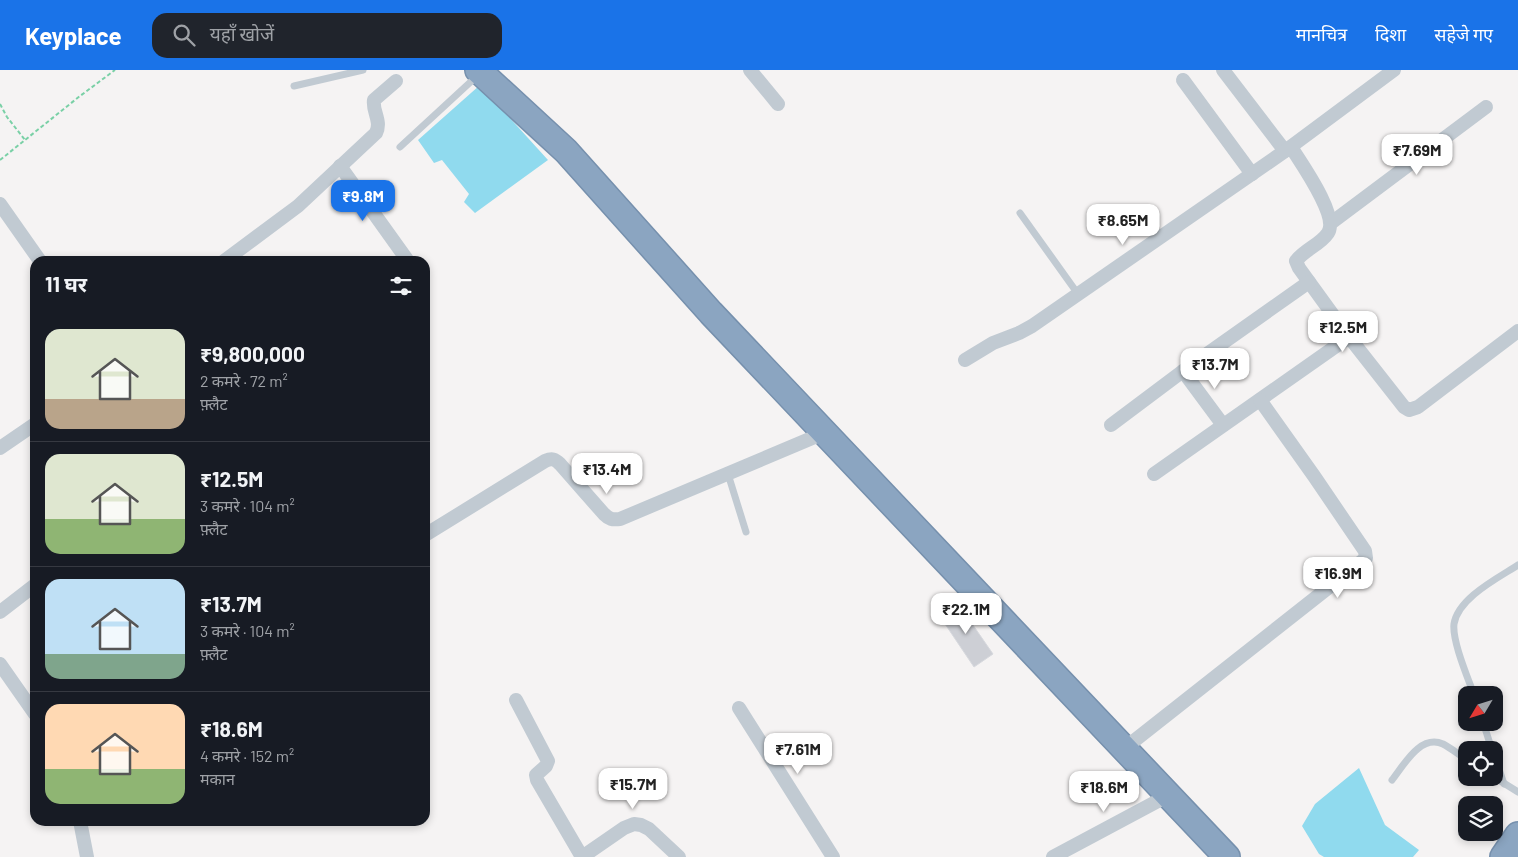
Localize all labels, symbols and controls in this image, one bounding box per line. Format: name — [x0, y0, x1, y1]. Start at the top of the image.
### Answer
search box — [152, 13, 502, 58]
text: Keyplace — [25, 21, 122, 50]
icon: search — [170, 21, 198, 49]
text: यहाँ खोजें — [210, 22, 274, 45]
text: मानचित्र — [1296, 23, 1347, 45]
text: दिशा — [1375, 23, 1406, 45]
text: सहेजे गए — [1434, 23, 1493, 45]
pin: ₹7.69M — [1376, 134, 1458, 176]
text: ₹7.69M — [1393, 140, 1441, 159]
pin: ₹9.8M — [328, 180, 398, 222]
text: ₹9.8M — [342, 186, 384, 205]
pin: ₹8.65M — [1082, 204, 1164, 246]
text: ₹8.65M — [1098, 210, 1148, 229]
text: 11 घर — [45, 271, 87, 296]
icon: filters — [387, 272, 415, 300]
pin: ₹12.5M — [1302, 310, 1384, 353]
text: ₹12.5M — [1319, 317, 1367, 336]
text: ₹9,800,000 — [200, 341, 305, 366]
pin: ₹13.7M — [1174, 348, 1256, 390]
icon: home — [85, 349, 145, 409]
text: ₹13.7M — [1191, 354, 1239, 373]
text: 2 कमरे · 72 m² — [200, 371, 288, 390]
text: फ़्लैट — [200, 394, 228, 413]
pin: ₹13.4M — [566, 452, 648, 495]
text: ₹13.4M — [583, 459, 631, 478]
text: ₹12.5M — [200, 466, 263, 491]
icon: home — [85, 474, 145, 534]
text: 3 कमरे · 104 m² — [200, 496, 295, 515]
text: फ़्लैट — [200, 519, 228, 538]
pin: ₹16.9M — [1297, 556, 1379, 599]
text: ₹16.9M — [1314, 563, 1362, 582]
text: ₹13.7M — [200, 591, 262, 616]
pin: ₹22.1M — [925, 592, 1007, 635]
icon: home — [85, 599, 145, 659]
text: ₹22.1M — [942, 599, 990, 618]
text: 3 कमरे · 104 m² — [200, 621, 295, 640]
text: फ़्लैट — [200, 644, 228, 663]
north arrow — [1458, 686, 1502, 731]
map controls — [1458, 686, 1503, 841]
text: ₹18.6M — [200, 716, 263, 741]
icon: home — [85, 724, 145, 784]
pin: ₹7.61M — [757, 732, 839, 775]
text: ₹7.61M — [775, 739, 821, 758]
button: locate — [1458, 741, 1503, 786]
text: 4 कमरे · 152 m² — [200, 746, 294, 765]
pin: ₹15.7M — [592, 768, 674, 810]
text: मकान — [200, 769, 235, 788]
pin: ₹18.6M — [1063, 770, 1145, 813]
text: ₹15.7M — [609, 774, 657, 793]
text: ₹18.6M — [1080, 777, 1128, 796]
button: layers — [1458, 796, 1503, 841]

